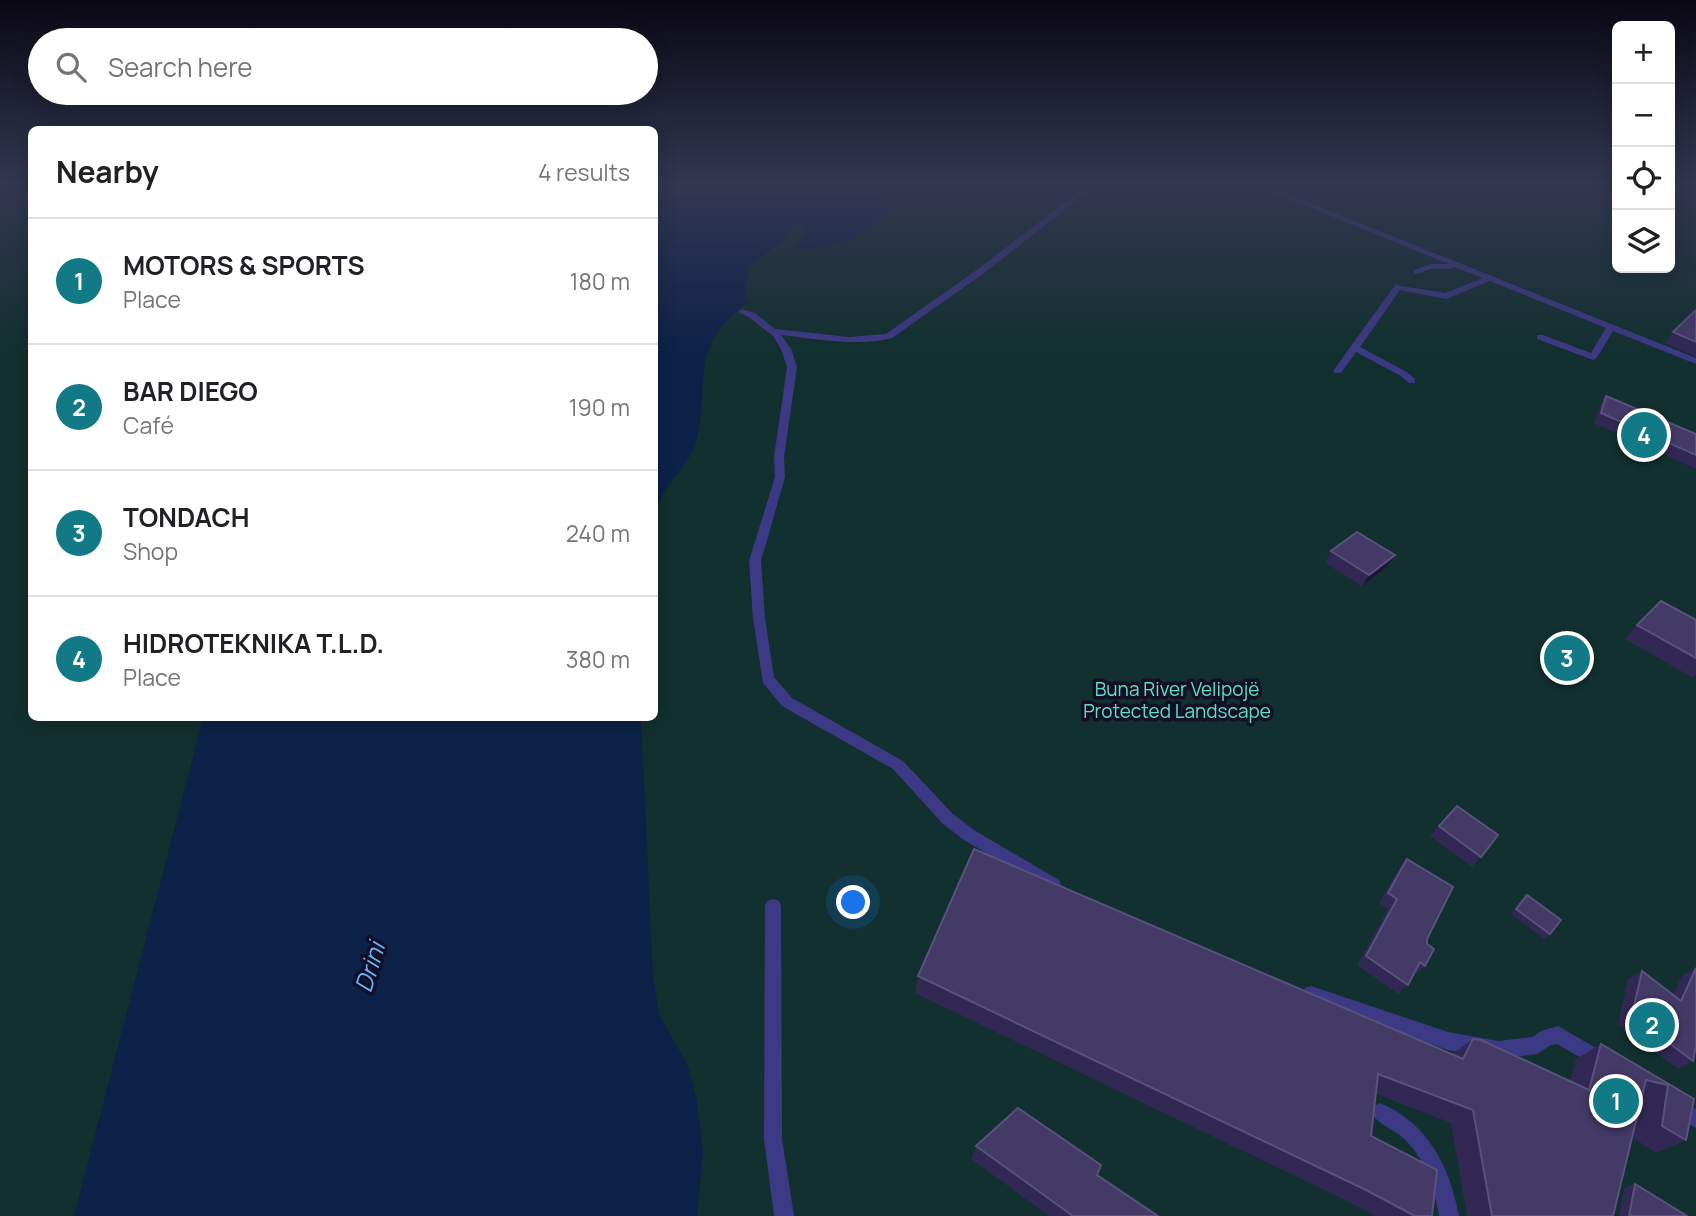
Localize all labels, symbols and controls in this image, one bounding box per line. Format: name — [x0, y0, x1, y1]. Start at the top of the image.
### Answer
map controls — [1612, 21, 1675, 273]
button: + — [1612, 21, 1675, 84]
search box — [28, 28, 658, 105]
icon: search — [52, 48, 90, 86]
text: Search here — [108, 49, 253, 85]
button: − — [1612, 84, 1675, 147]
button: locate — [1612, 147, 1675, 210]
text: Nearby — [56, 151, 159, 192]
text: 4 results — [538, 156, 630, 188]
button: layers — [1612, 210, 1675, 273]
text: MOTORS & SPORTS — [123, 247, 365, 283]
text: 1 — [74, 265, 84, 297]
text: 180 m — [570, 265, 630, 297]
text: Place — [123, 283, 181, 315]
text: BAR DIEGO — [123, 373, 258, 409]
text: 2 — [72, 391, 86, 423]
text: 190 m — [569, 391, 630, 423]
text: Café — [123, 409, 174, 441]
pin: 4 — [1621, 409, 1667, 461]
text: TONDACH — [123, 499, 250, 535]
text: 3 — [72, 517, 86, 549]
text: 240 m — [566, 517, 630, 549]
text: Shop — [123, 535, 178, 567]
text: HIDROTEKNIKA T.L.D. — [123, 625, 384, 661]
pin: 3 — [1544, 632, 1590, 684]
text: 4 — [72, 643, 86, 675]
text: 380 m — [566, 643, 630, 675]
text: Place — [123, 661, 181, 693]
park label: Buna River Velipojë Protected Landscape — [1083, 676, 1271, 724]
your location — [836, 885, 870, 919]
water label: Drini — [346, 935, 393, 996]
pin: 2 — [1629, 999, 1675, 1051]
pin: 1 — [1593, 1075, 1639, 1127]

